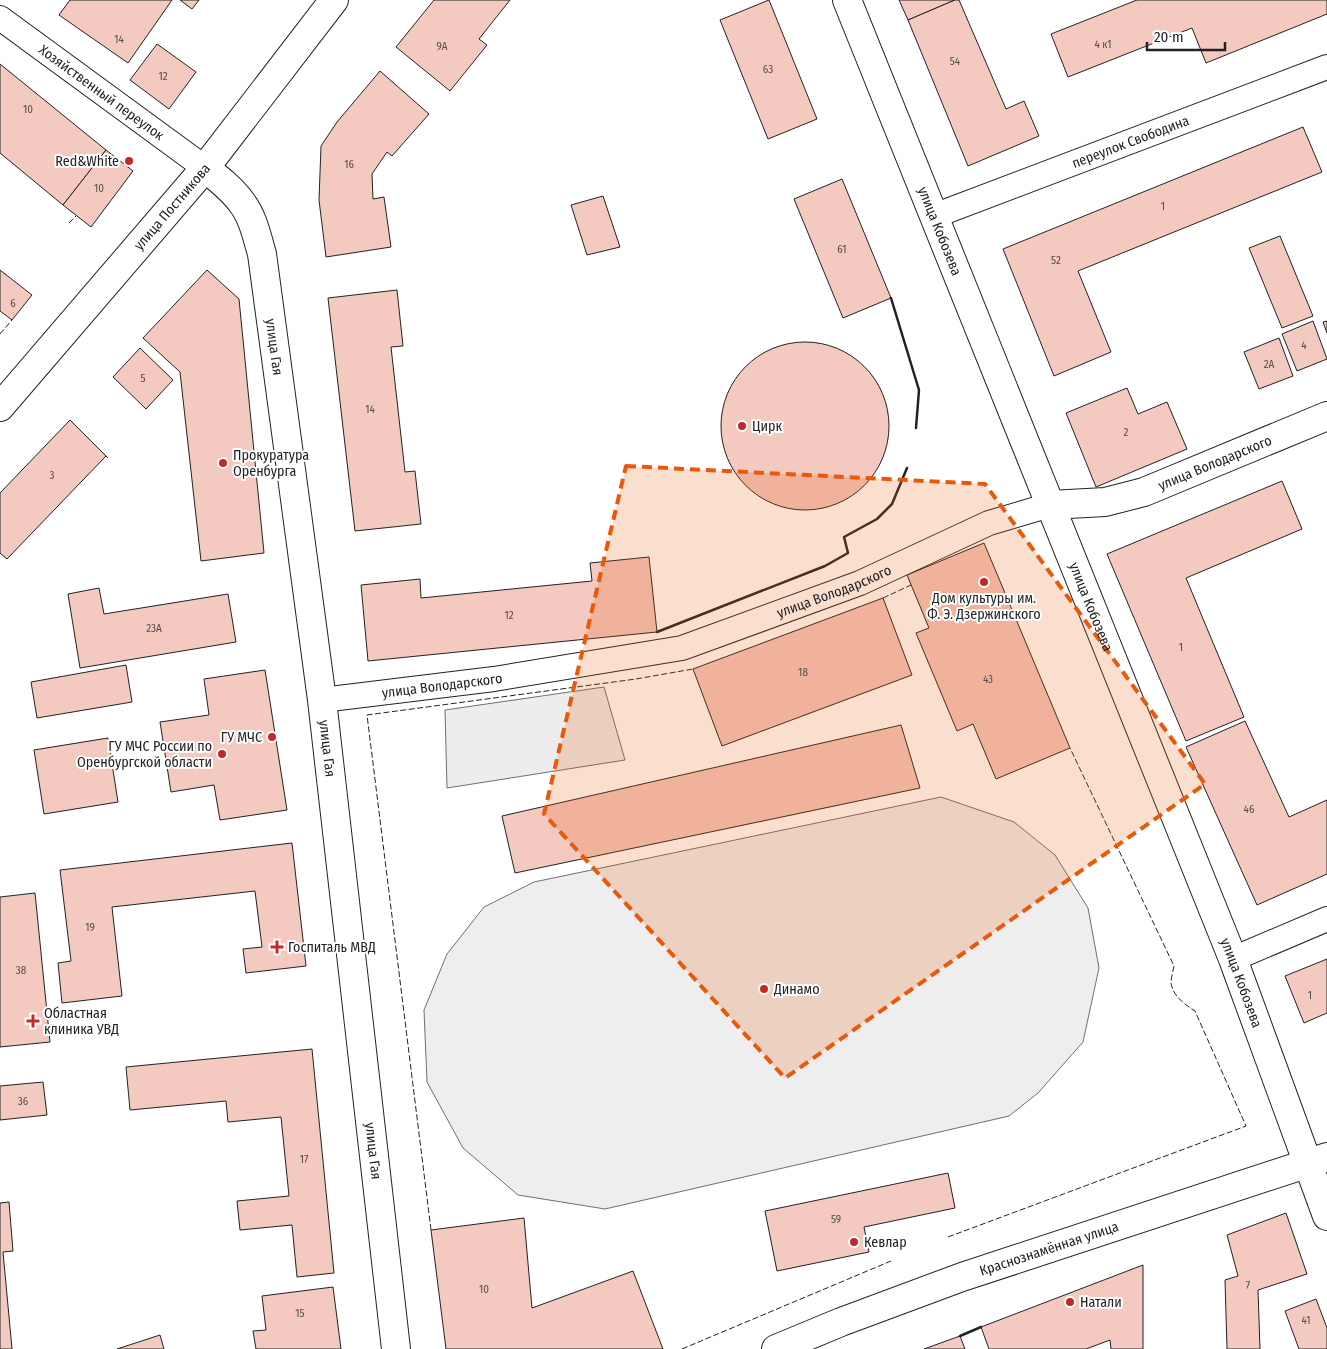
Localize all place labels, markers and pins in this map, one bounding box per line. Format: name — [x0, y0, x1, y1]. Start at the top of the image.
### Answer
place label: Red&White — [55, 153, 119, 170]
marker: Red&White — [123, 155, 135, 167]
place label: Цирк — [752, 418, 782, 435]
marker: Цирк — [736, 420, 748, 432]
place label: Прокуратура Оренбурга — [233, 447, 309, 480]
marker: Прокуратура Оренбурга — [217, 457, 229, 469]
marker: Дом культуры им. Ф. Э. Дзержинского — [978, 576, 990, 588]
place label: Дом культуры им. Ф. Э. Дзержинского — [927, 590, 1041, 623]
place label: ГУ МЧС — [221, 729, 262, 746]
marker: ГУ МЧС — [266, 731, 278, 743]
place label: ГУ МЧС России по Оренбургской области — [77, 738, 212, 771]
marker: ГУ МЧС России по Оренбургской области — [216, 748, 228, 760]
place label: Госпиталь МВД — [288, 939, 376, 956]
marker: Госпиталь МВД — [270, 940, 284, 954]
place label: Динамо — [773, 981, 820, 998]
marker: Динамо — [758, 983, 770, 995]
place label: Областная клиника УВД — [44, 1005, 119, 1038]
marker: Областная клиника УВД — [26, 1014, 40, 1028]
place label: Кевлар — [864, 1234, 907, 1251]
marker: Кевлар — [848, 1236, 860, 1248]
place label: Натали — [1080, 1294, 1122, 1311]
marker: Натали — [1064, 1296, 1076, 1308]

